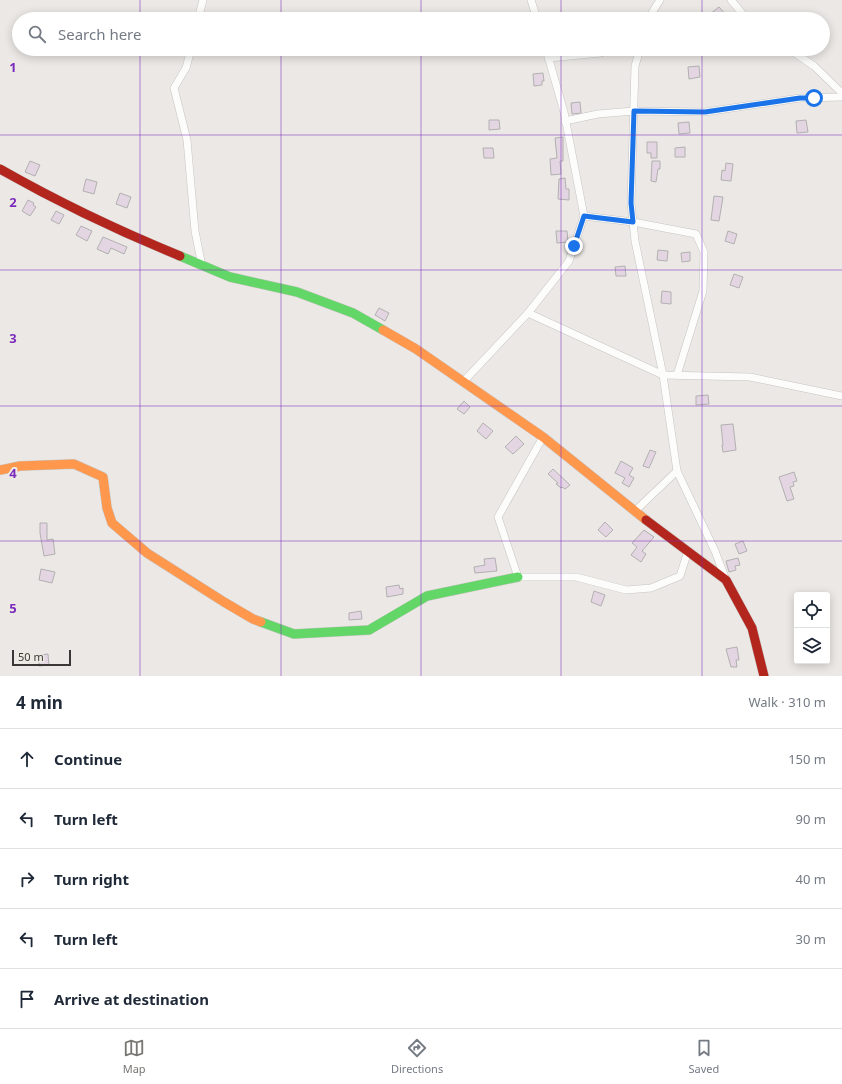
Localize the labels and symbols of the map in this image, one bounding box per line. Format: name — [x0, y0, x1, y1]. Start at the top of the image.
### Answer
text: 1 — [9, 58, 17, 76]
route start — [805, 89, 823, 107]
text: 2 — [9, 193, 17, 211]
route end — [565, 237, 583, 255]
text: 3 — [9, 329, 17, 347]
text: 4 — [9, 464, 17, 482]
text: 5 — [9, 599, 17, 617]
scale bar — [12, 648, 71, 667]

